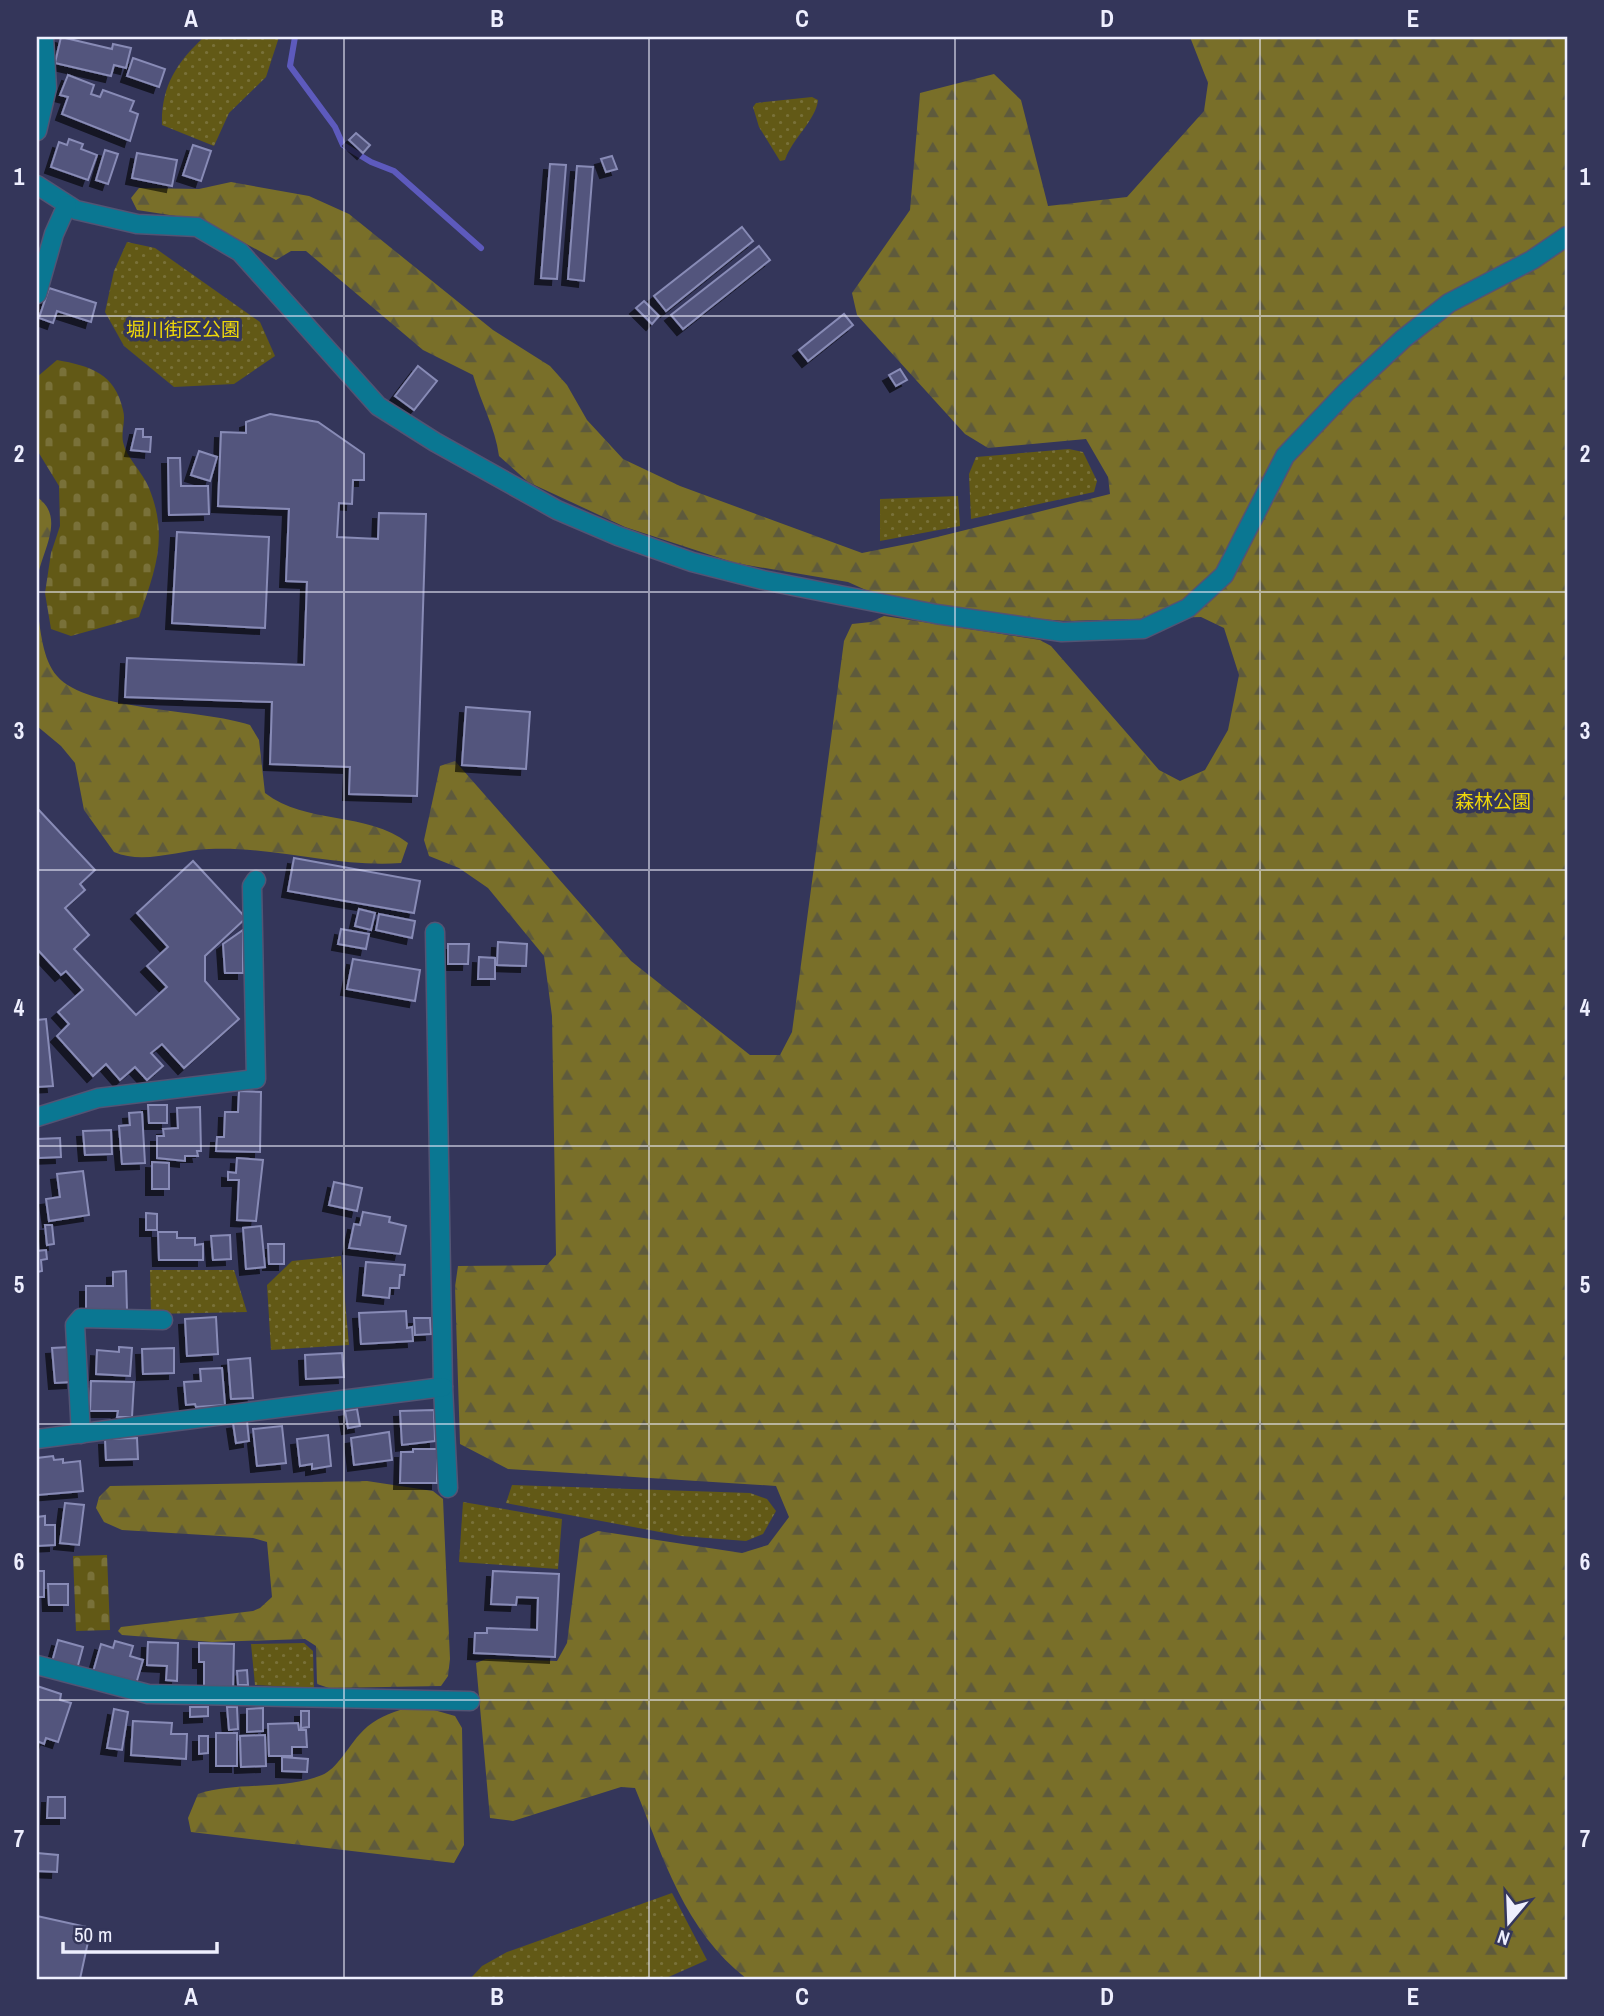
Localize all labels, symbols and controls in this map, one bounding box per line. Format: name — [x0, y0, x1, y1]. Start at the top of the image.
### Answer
text: A — [184, 3, 198, 34]
text: B — [490, 3, 504, 34]
text: C — [795, 3, 809, 34]
text: D — [1100, 3, 1114, 34]
text: E — [1407, 3, 1419, 34]
text: 1 — [14, 161, 25, 192]
text: 1 — [1580, 161, 1591, 192]
park label: 堀川街区公園 — [126, 316, 240, 342]
text: 2 — [14, 438, 24, 469]
text: 2 — [1580, 438, 1590, 469]
text: 3 — [14, 715, 24, 746]
text: 3 — [1580, 715, 1590, 746]
park label: 森林公園 — [1455, 788, 1531, 814]
text: 4 — [14, 992, 25, 1023]
text: 4 — [1580, 992, 1591, 1023]
text: 5 — [14, 1269, 24, 1300]
text: 5 — [1580, 1269, 1590, 1300]
text: 6 — [14, 1546, 24, 1577]
text: 6 — [1580, 1546, 1590, 1577]
text: 7 — [14, 1823, 24, 1854]
text: 7 — [1580, 1823, 1590, 1854]
north arrow — [1474, 1886, 1544, 1956]
scale bar — [63, 1911, 217, 1955]
text: 50 m — [74, 1920, 112, 1949]
text: N — [1494, 1924, 1513, 1952]
text: A — [184, 1981, 198, 2012]
text: B — [490, 1981, 504, 2012]
text: C — [795, 1981, 809, 2012]
text: D — [1100, 1981, 1114, 2012]
text: E — [1407, 1981, 1419, 2012]

